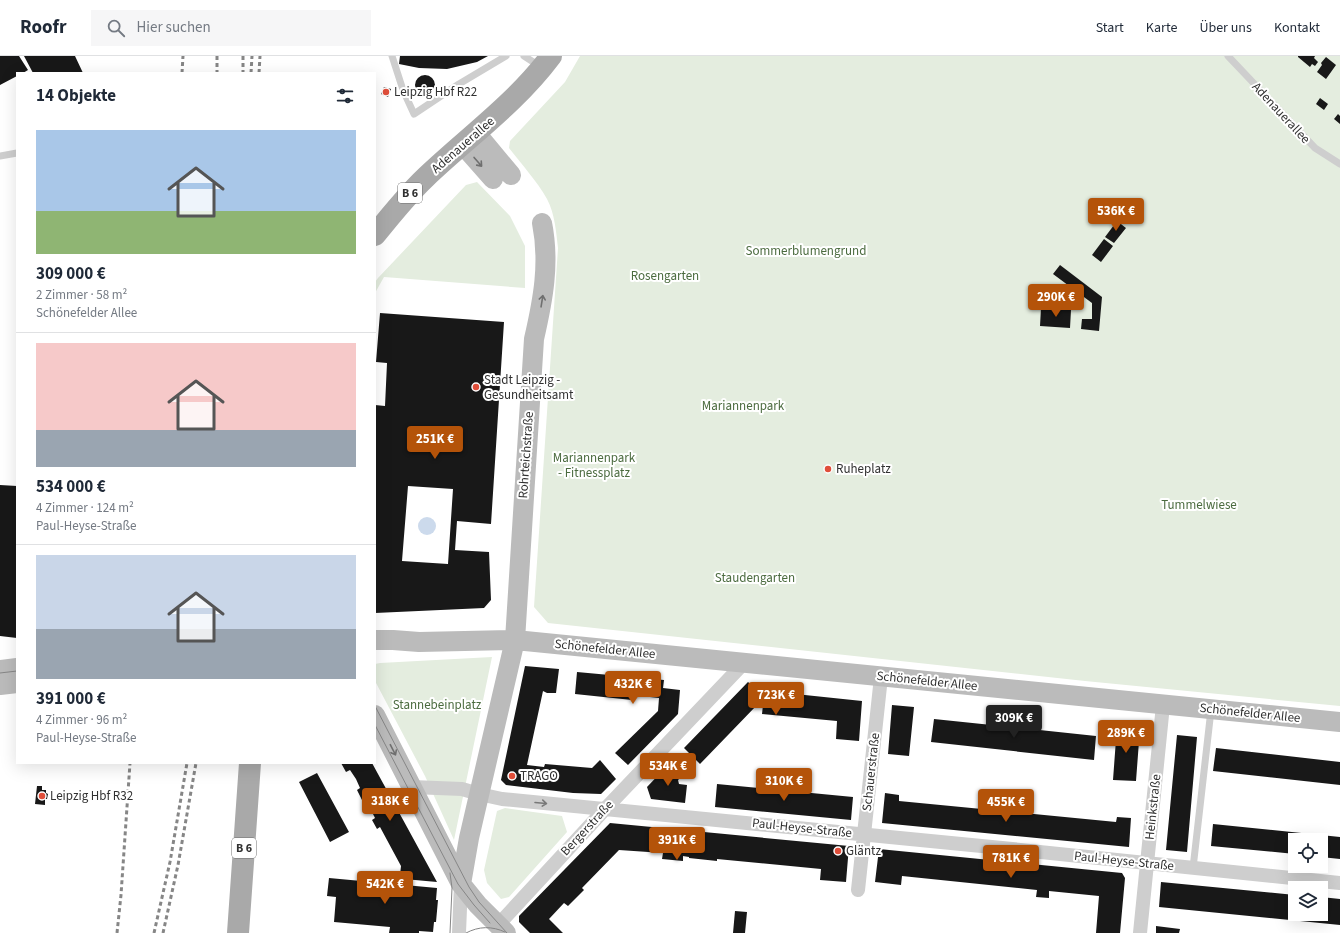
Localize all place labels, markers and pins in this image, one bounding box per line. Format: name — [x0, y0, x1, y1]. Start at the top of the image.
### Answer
place label: Leipzig Hbf R22 — [394, 83, 477, 101]
marker: Leipzig Hbf R22 — [381, 87, 391, 97]
pin: 536K € — [1083, 198, 1149, 232]
pin: 290K € — [1023, 284, 1089, 318]
place label: Stadt Leipzig - Gesundheitsamt — [484, 371, 574, 404]
marker: Stadt Leipzig - Gesundheitsamt — [471, 382, 481, 392]
pin: 251K € — [402, 426, 468, 460]
place label: Ruheplatz — [836, 460, 891, 478]
marker: Ruheplatz — [823, 464, 833, 474]
pin: 432K € — [600, 671, 666, 705]
pin: 723K € — [743, 682, 809, 716]
pin: 309K € — [981, 705, 1047, 739]
pin: 289K € — [1093, 720, 1159, 754]
pin: 534K € — [635, 753, 701, 787]
place label: TRAGO — [520, 767, 558, 785]
pin: 310K € — [751, 768, 817, 802]
marker: TRAGO — [507, 771, 517, 781]
place label: Leipzig Hbf R32 — [50, 787, 133, 805]
pin: 318K € — [357, 788, 423, 822]
pin: 455K € — [973, 789, 1039, 823]
marker: Leipzig Hbf R32 — [37, 791, 47, 801]
pin: 391K € — [644, 827, 710, 861]
place label: Gläntz — [846, 842, 881, 860]
pin: 781K € — [978, 845, 1044, 879]
marker: Gläntz — [833, 846, 843, 856]
pin: 542K € — [352, 871, 418, 905]

